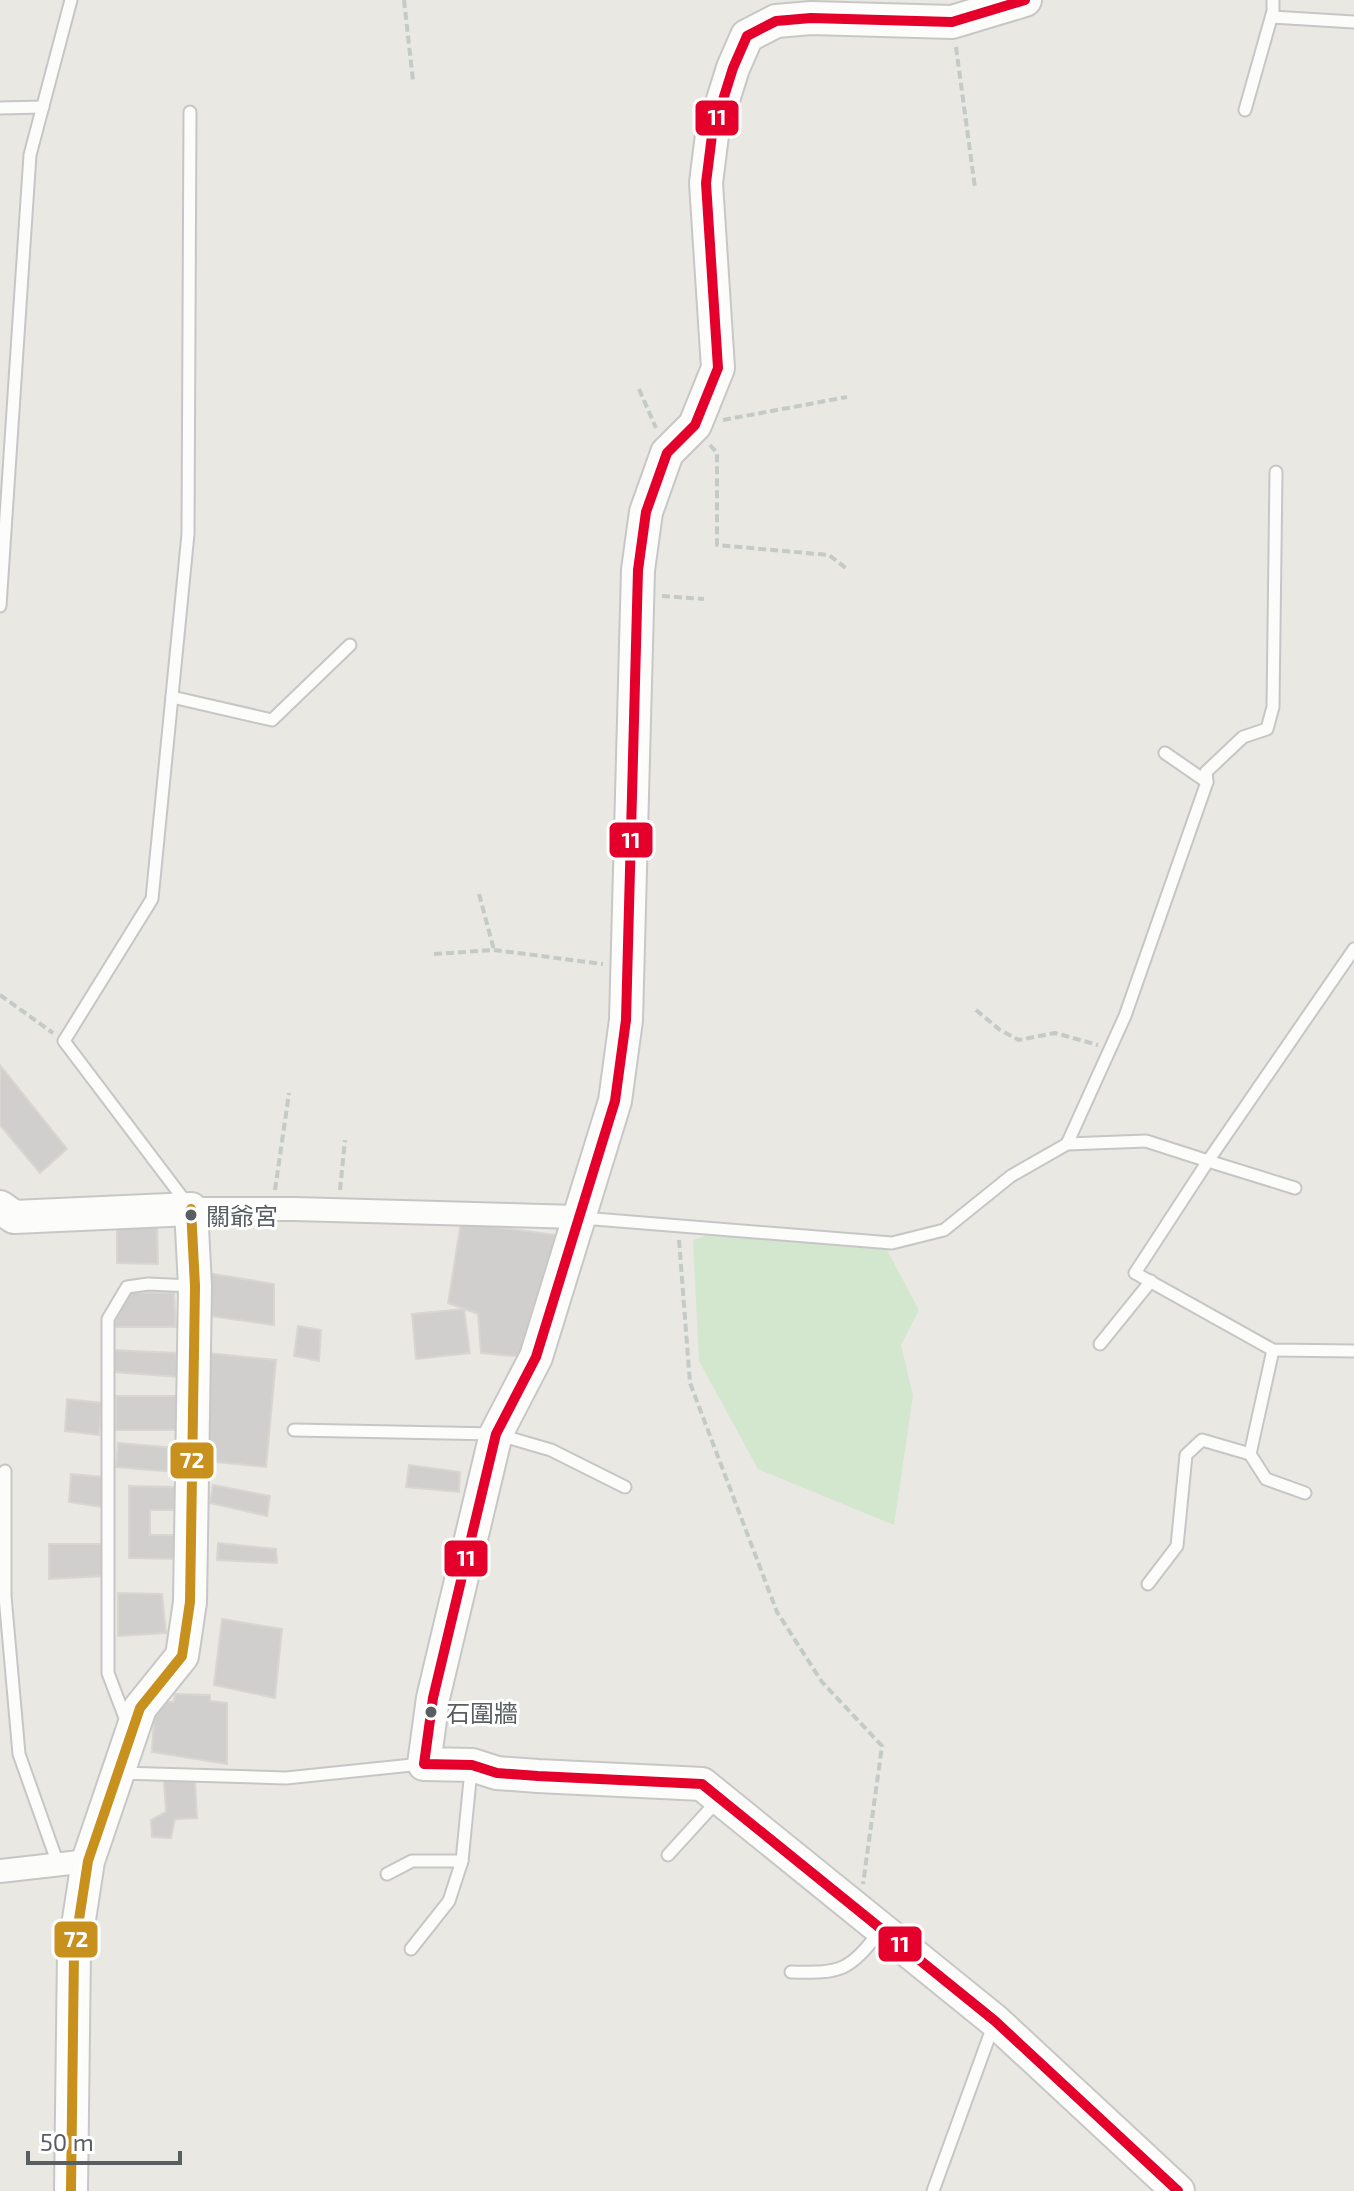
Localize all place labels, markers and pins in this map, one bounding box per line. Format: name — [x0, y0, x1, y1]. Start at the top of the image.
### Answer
place label: 關爺宮 — [206, 1201, 278, 1230]
marker: 關爺宮 — [183, 1207, 199, 1223]
place label: 石圍牆 — [446, 1698, 518, 1727]
marker: 石圍牆 — [423, 1704, 439, 1720]

